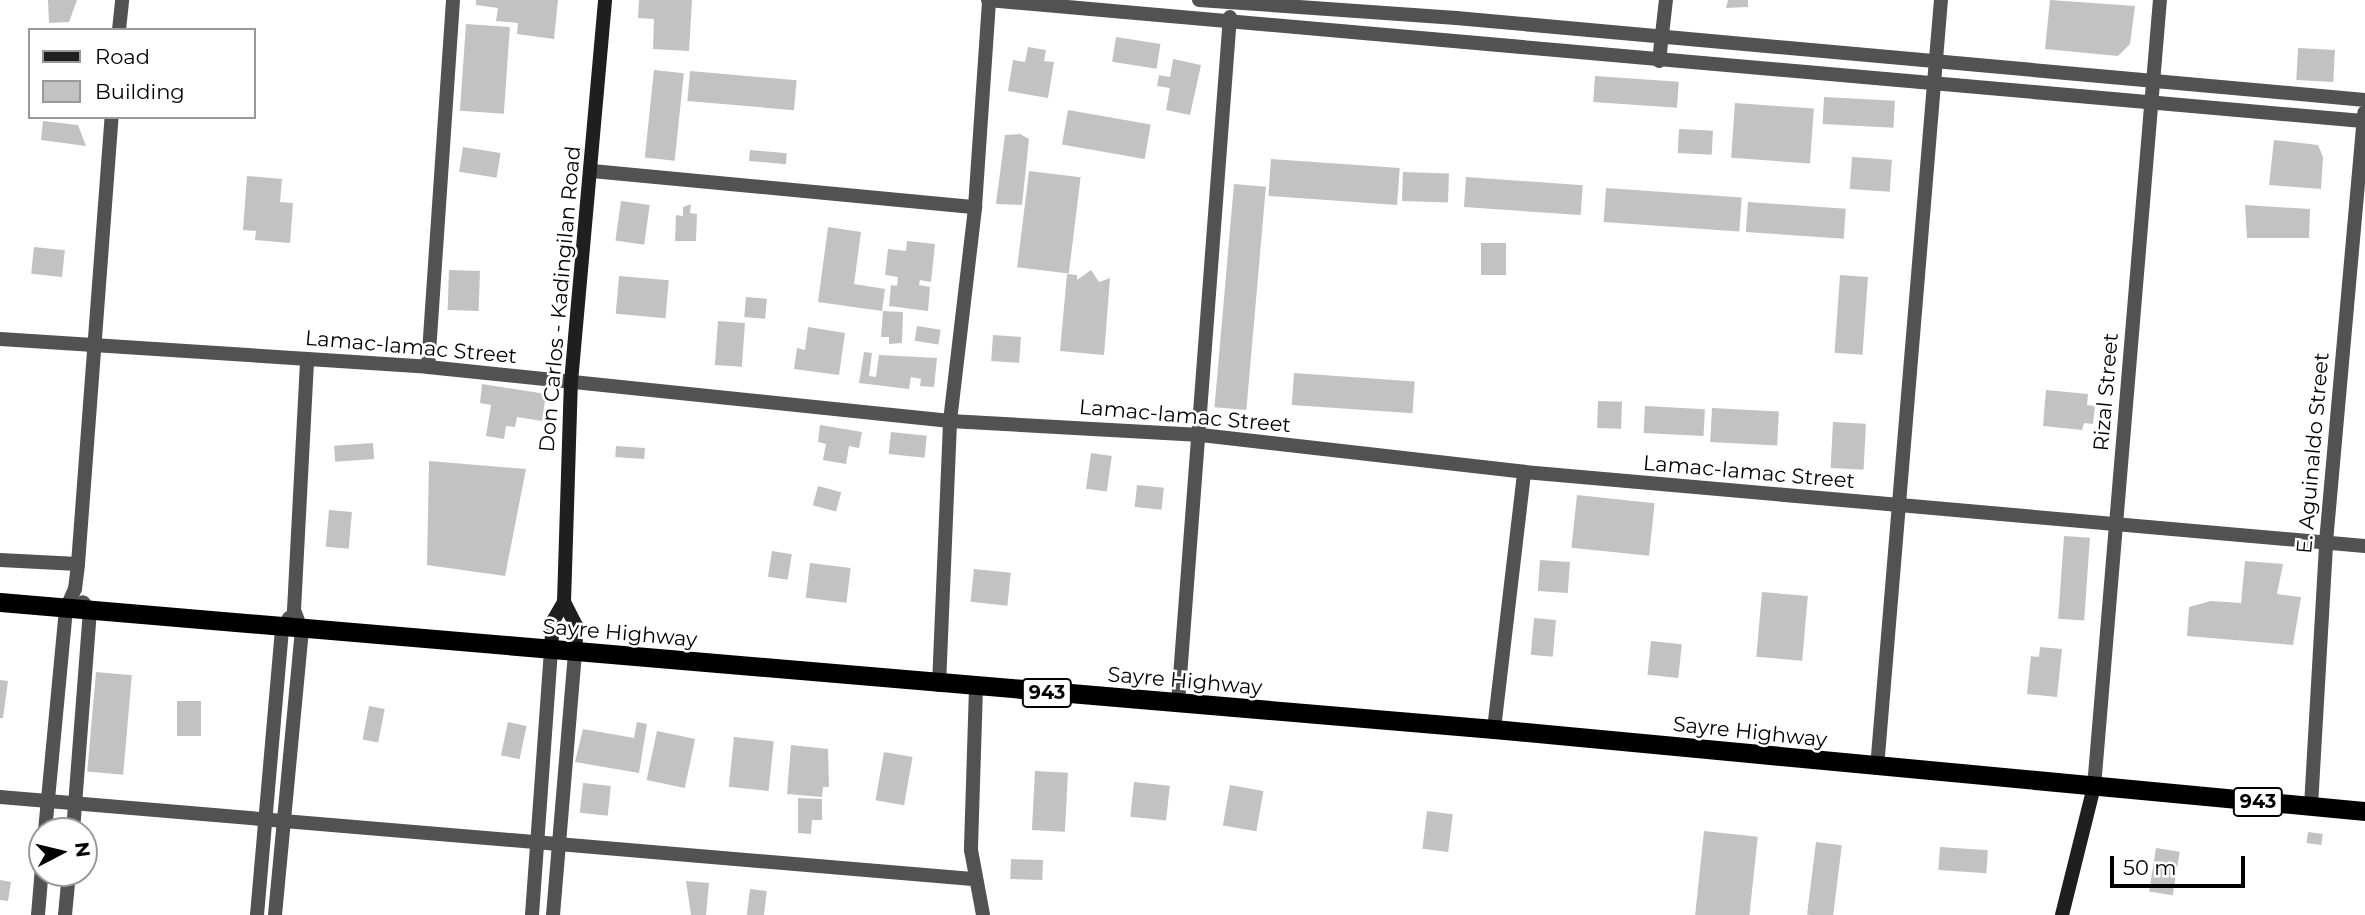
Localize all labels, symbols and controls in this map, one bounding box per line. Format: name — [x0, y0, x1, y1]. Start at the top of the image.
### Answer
legend — [28, 28, 256, 119]
text: Road — [95, 44, 150, 69]
text: Building — [95, 79, 185, 104]
street label: Don Carlos - Kadingilan Road — [534, 145, 586, 453]
street label: Lamac-lamac Street — [304, 325, 518, 369]
street label: Rizal Street — [2088, 332, 2124, 452]
street label: E. Aguinaldo Street — [2292, 351, 2334, 555]
street label: Lamac-lamac Street — [1078, 394, 1292, 438]
street label: Lamac-lamac Street — [1642, 450, 1856, 494]
street label: Sayre Highway — [542, 614, 698, 652]
street label: Sayre Highway — [1107, 662, 1263, 700]
road number: 943 — [1021, 678, 1073, 708]
street label: Sayre Highway — [1672, 711, 1828, 753]
road number: 943 — [2232, 786, 2284, 818]
north arrow — [28, 817, 98, 887]
text: N — [70, 841, 95, 859]
scale bar — [2113, 842, 2248, 886]
text: 50 m — [2123, 855, 2177, 880]

